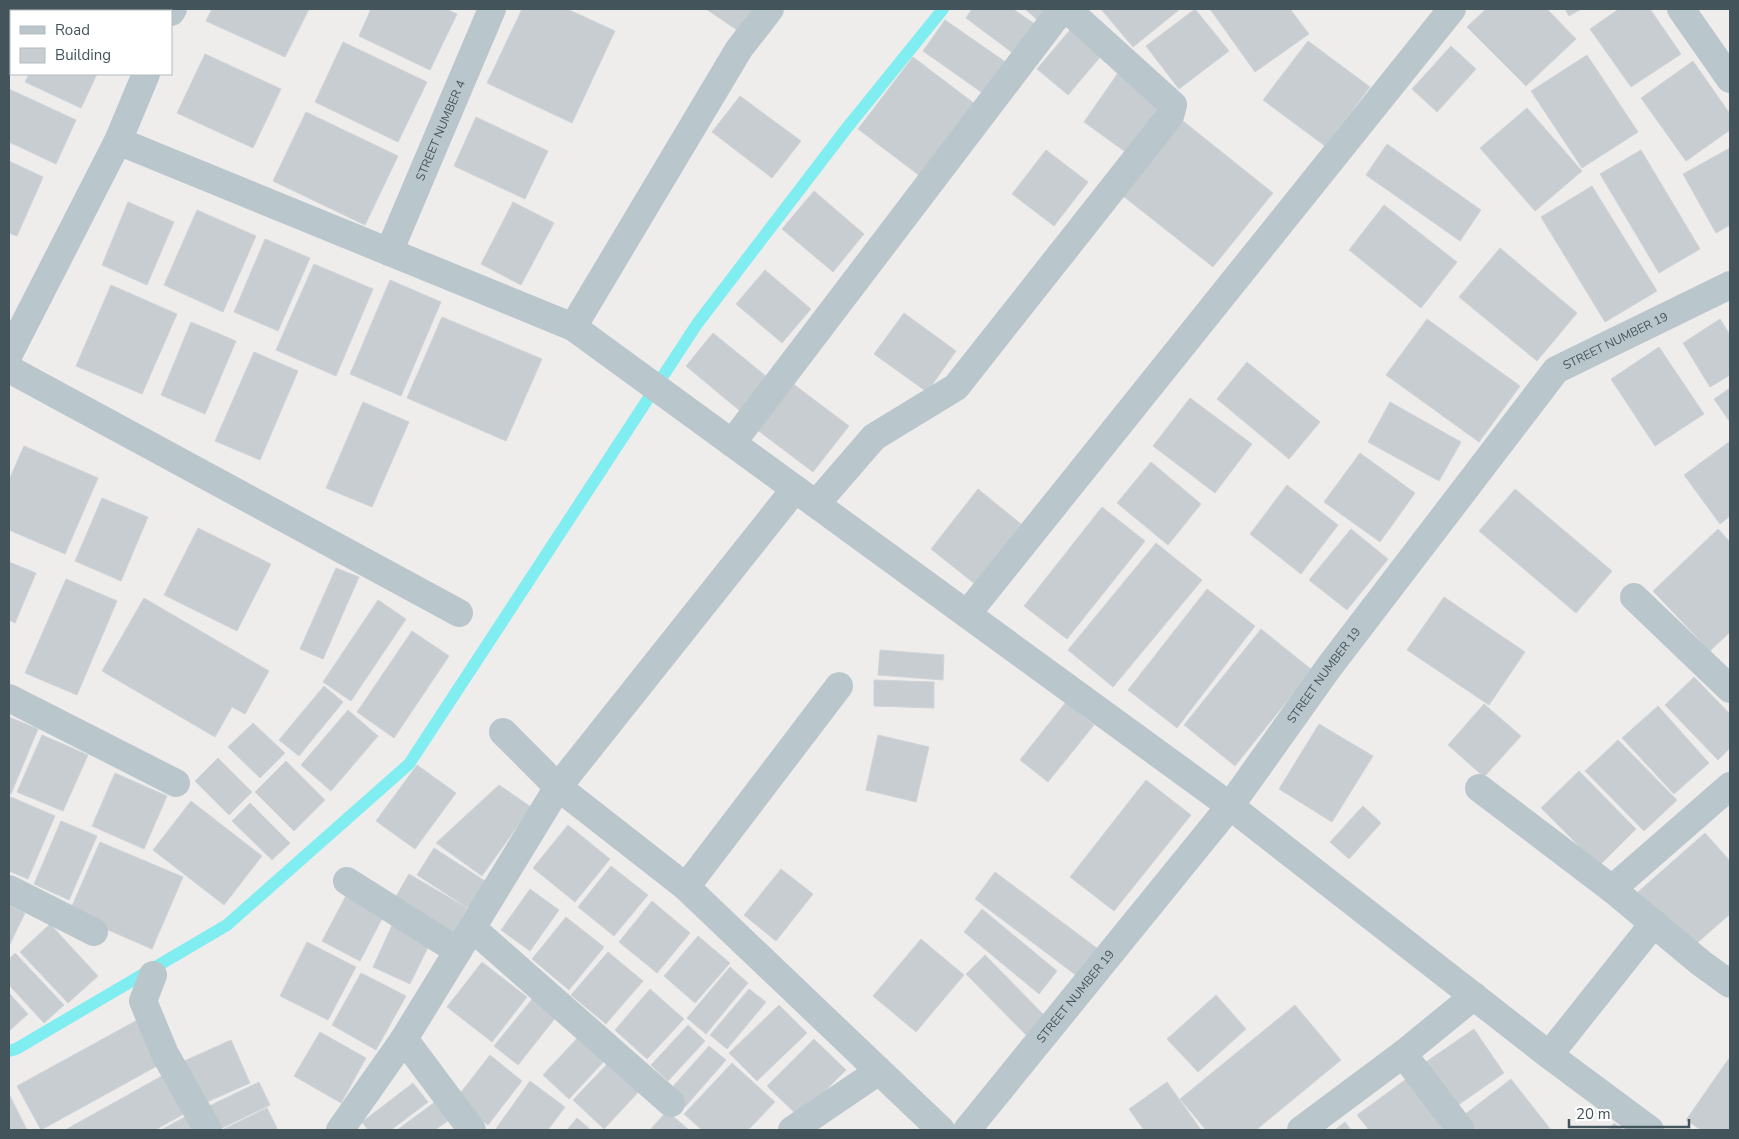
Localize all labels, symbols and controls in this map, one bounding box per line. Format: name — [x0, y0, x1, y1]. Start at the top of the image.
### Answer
legend — [10, 10, 172, 75]
text: Road — [55, 20, 90, 40]
text: Building — [55, 45, 111, 65]
street label: STREET NUMBER 4 — [412, 78, 469, 183]
street label: STREET NUMBER 19 — [1560, 308, 1671, 373]
street label: STREET NUMBER 19 — [1283, 624, 1364, 727]
street label: STREET NUMBER 19 — [1033, 947, 1118, 1046]
scale bar — [1569, 1096, 1689, 1128]
text: 20 m — [1576, 1104, 1611, 1124]

